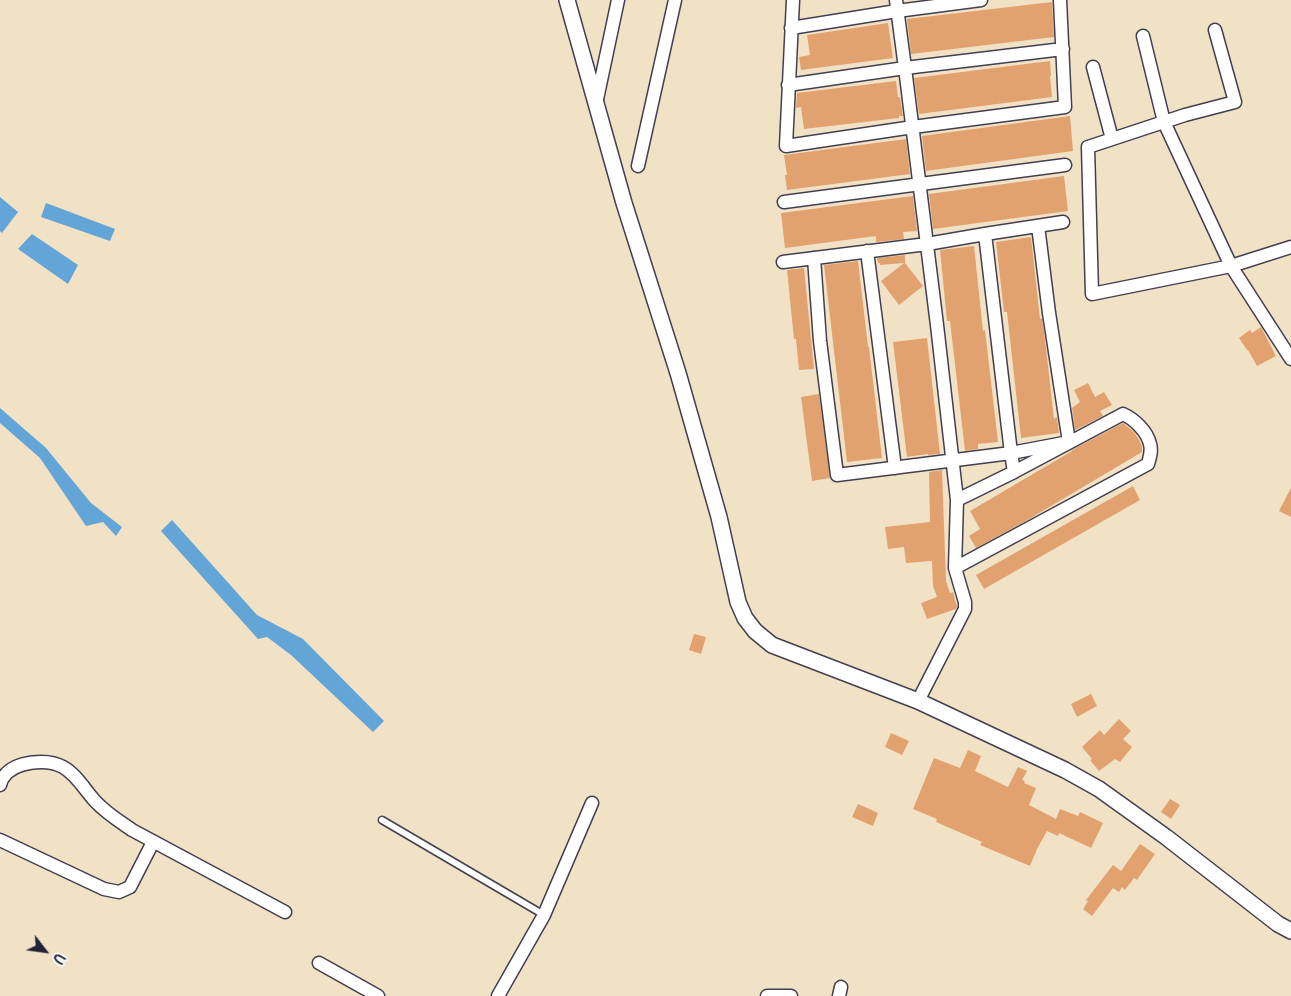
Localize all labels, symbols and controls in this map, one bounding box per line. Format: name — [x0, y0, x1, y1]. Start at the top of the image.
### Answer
north arrow — [20, 926, 70, 976]
text: U — [49, 950, 68, 967]

